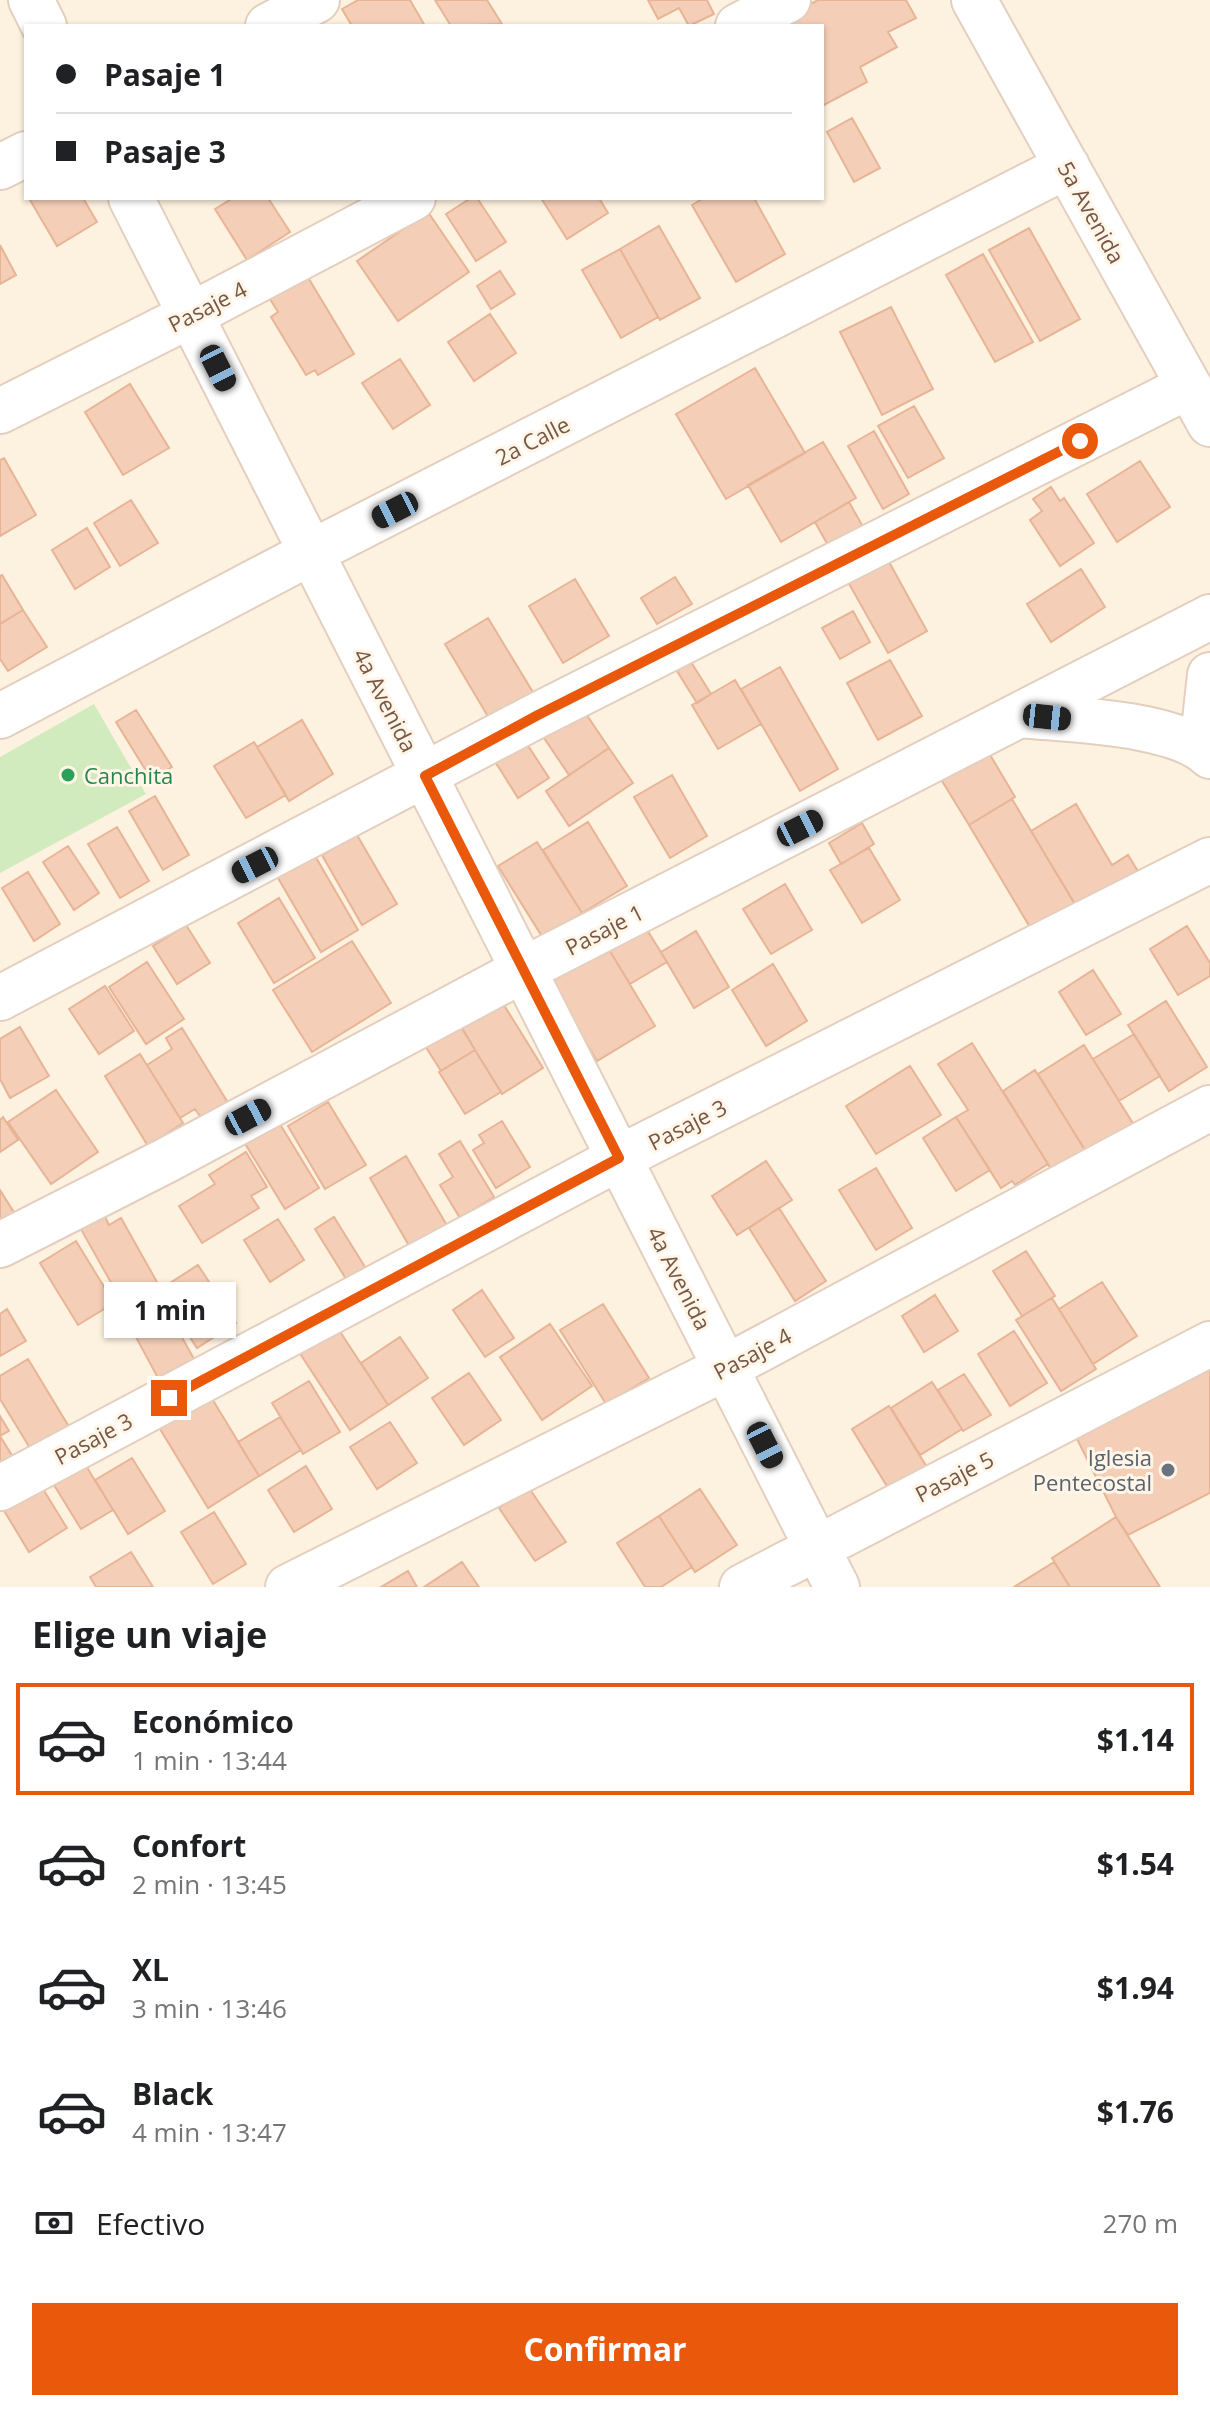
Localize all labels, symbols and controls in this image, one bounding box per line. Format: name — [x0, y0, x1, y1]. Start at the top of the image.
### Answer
text: Pasaje 1 — [104, 54, 226, 95]
text: Pasaje 3 — [104, 131, 226, 172]
street label: 5a Avenida — [1052, 156, 1132, 268]
street label: Pasaje 4 — [163, 273, 252, 339]
car — [196, 341, 240, 395]
street label: 2a Calle — [490, 408, 574, 472]
route start — [1062, 423, 1098, 459]
car — [368, 488, 422, 532]
street label: 4a Avenida — [347, 643, 425, 757]
car — [1022, 703, 1072, 731]
place label: Canchita — [84, 760, 173, 790]
marker: Canchita — [59, 766, 77, 784]
car — [773, 806, 827, 850]
car — [228, 843, 282, 887]
street label: Pasaje 1 — [560, 896, 648, 962]
street label: Pasaje 3 — [643, 1091, 731, 1157]
car — [221, 1095, 275, 1139]
street label: 4a Avenida — [641, 1221, 719, 1335]
callout: 1 min — [103, 1282, 235, 1338]
text: 1 min — [134, 1292, 206, 1328]
street label: Pasaje 4 — [708, 1320, 797, 1386]
route end — [151, 1380, 187, 1416]
street label: Pasaje 3 — [49, 1405, 137, 1471]
car — [743, 1418, 787, 1472]
place label: Iglesia Pentecostal — [1033, 1442, 1152, 1497]
street label: Pasaje 5 — [910, 1443, 998, 1509]
marker: Iglesia Pentecostal — [1159, 1461, 1177, 1479]
text: Elige un viaje — [32, 1610, 267, 1659]
text: Económico — [132, 1701, 294, 1742]
icon: car — [36, 1703, 108, 1775]
text: $1.14 — [1097, 1719, 1174, 1760]
text: 1 min · 13:44 — [132, 1742, 287, 1778]
text: Confort — [132, 1825, 246, 1866]
icon: car — [36, 1827, 108, 1899]
text: $1.54 — [1097, 1843, 1174, 1884]
text: 2 min · 13:45 — [132, 1866, 287, 1902]
text: XL — [132, 1949, 169, 1990]
icon: car — [36, 1951, 108, 2023]
text: $1.94 — [1097, 1967, 1174, 2008]
text: 3 min · 13:46 — [132, 1990, 287, 2026]
text: Black — [132, 2073, 213, 2114]
icon: car — [36, 2075, 108, 2147]
text: $1.76 — [1097, 2091, 1174, 2132]
text: 4 min · 13:47 — [132, 2114, 287, 2150]
icon: cash — [32, 2201, 76, 2245]
text: Efectivo — [96, 2203, 205, 2244]
text: 270 m — [1103, 2205, 1178, 2241]
button: Confirmar — [32, 2303, 1178, 2395]

